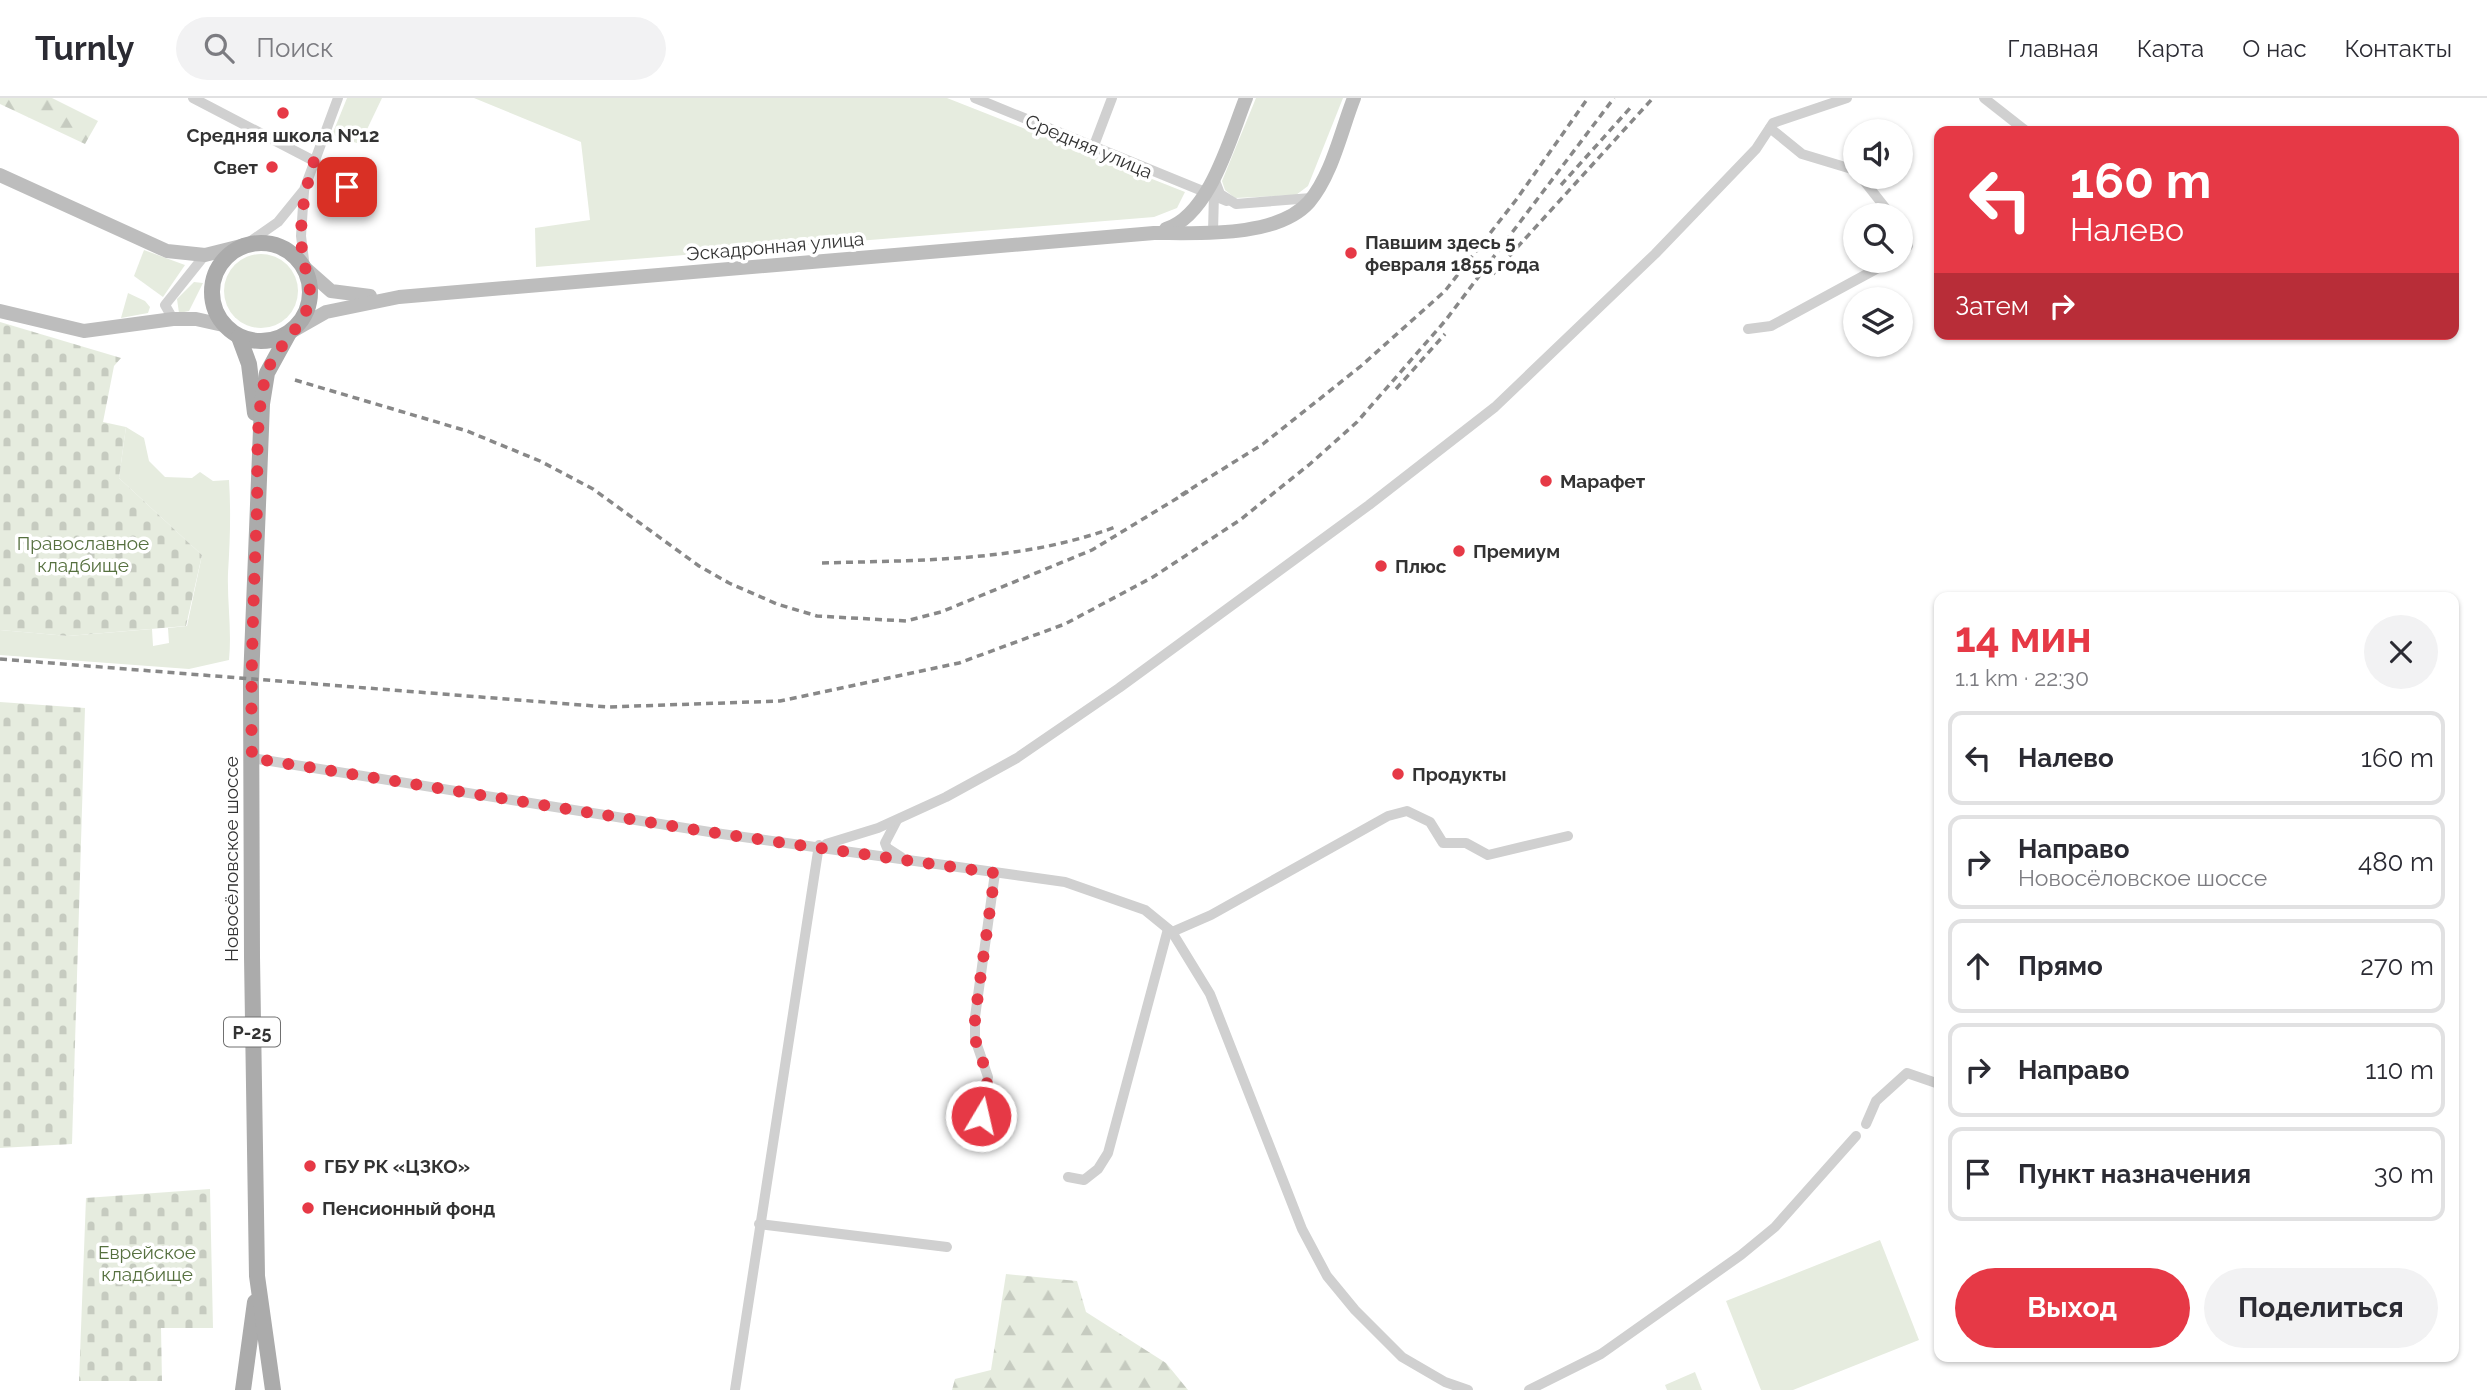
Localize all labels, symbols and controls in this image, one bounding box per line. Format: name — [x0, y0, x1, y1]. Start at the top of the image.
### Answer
search box — [176, 17, 666, 80]
text: Turnly — [35, 29, 134, 68]
icon: search — [200, 29, 238, 67]
text: Поиск — [256, 33, 334, 63]
text: Главная — [2007, 34, 2099, 63]
text: Карта — [2137, 34, 2204, 63]
text: О нас — [2242, 34, 2307, 63]
text: Контакты — [2345, 34, 2452, 63]
marker: Средняя школа №12 — [275, 105, 291, 121]
street label: Средняя улица — [1022, 109, 1156, 183]
map controls — [1843, 119, 1913, 357]
button: sound — [1843, 119, 1913, 189]
place label: Средняя школа №12 — [187, 124, 379, 146]
text: 160 m — [2070, 152, 2211, 209]
icon: left — [1955, 154, 2046, 245]
place label: Свет — [213, 156, 259, 178]
pin — [317, 157, 377, 217]
marker: Свет — [264, 159, 280, 175]
icon: arrive — [328, 168, 366, 206]
button: search — [1843, 203, 1913, 273]
text: Налево — [2070, 211, 2184, 248]
street label: Эскадронная улица — [685, 227, 865, 265]
place label: Павшим здесь 5 февраля 1855 года — [1365, 231, 1540, 275]
marker: Павшим здесь 5 февраля 1855 года — [1343, 245, 1359, 261]
button: layers — [1843, 287, 1913, 357]
icon: right — [2043, 287, 2081, 325]
text: Затем — [1955, 291, 2029, 321]
place label: Марафет — [1560, 470, 1646, 492]
marker: Марафет — [1538, 473, 1554, 489]
park label: Православное кладбище — [17, 532, 149, 576]
place label: Премиум — [1473, 540, 1560, 562]
marker: Премиум — [1451, 543, 1467, 559]
place label: Плюс — [1395, 555, 1447, 577]
marker: Плюс — [1373, 558, 1389, 574]
text: 14 мин — [1955, 613, 2092, 662]
button: close — [2364, 615, 2438, 689]
text: 1.1 km · 22:30 — [1955, 664, 2089, 691]
icon: left — [1959, 739, 1997, 777]
text: Налево — [2018, 743, 2114, 773]
text: 160 m — [2361, 743, 2434, 773]
street label: Новосёловское шоссе — [220, 756, 242, 962]
place label: Продукты — [1412, 763, 1507, 785]
marker: Продукты — [1390, 766, 1406, 782]
text: Направо — [2018, 834, 2129, 864]
icon: right — [1959, 843, 1997, 881]
text: 480 m — [2358, 847, 2434, 877]
text: Новосёловское шоссе — [2018, 864, 2267, 891]
icon: ahead — [1959, 947, 1997, 985]
text: Прямо — [2018, 951, 2103, 981]
text: 270 m — [2360, 951, 2434, 981]
road number: Р-25 — [224, 1017, 280, 1046]
icon: right — [1959, 1051, 1997, 1089]
text: Направо — [2018, 1055, 2129, 1085]
text: 110 m — [2365, 1055, 2434, 1085]
position arrow — [944, 1079, 1018, 1153]
place label: ГБУ РК «ЦЗКО» — [324, 1155, 470, 1177]
icon: arrive — [1959, 1155, 1997, 1193]
marker: ГБУ РК «ЦЗКО» — [302, 1158, 318, 1174]
text: Пункт назначения — [2018, 1159, 2251, 1189]
text: 30 m — [2374, 1159, 2434, 1189]
place label: Пенсионный фонд — [322, 1197, 495, 1219]
marker: Пенсионный фонд — [300, 1200, 316, 1216]
park label: Еврейское кладбище — [98, 1241, 196, 1285]
button: Выход — [1955, 1268, 2190, 1348]
button: Поделиться — [2204, 1268, 2438, 1348]

